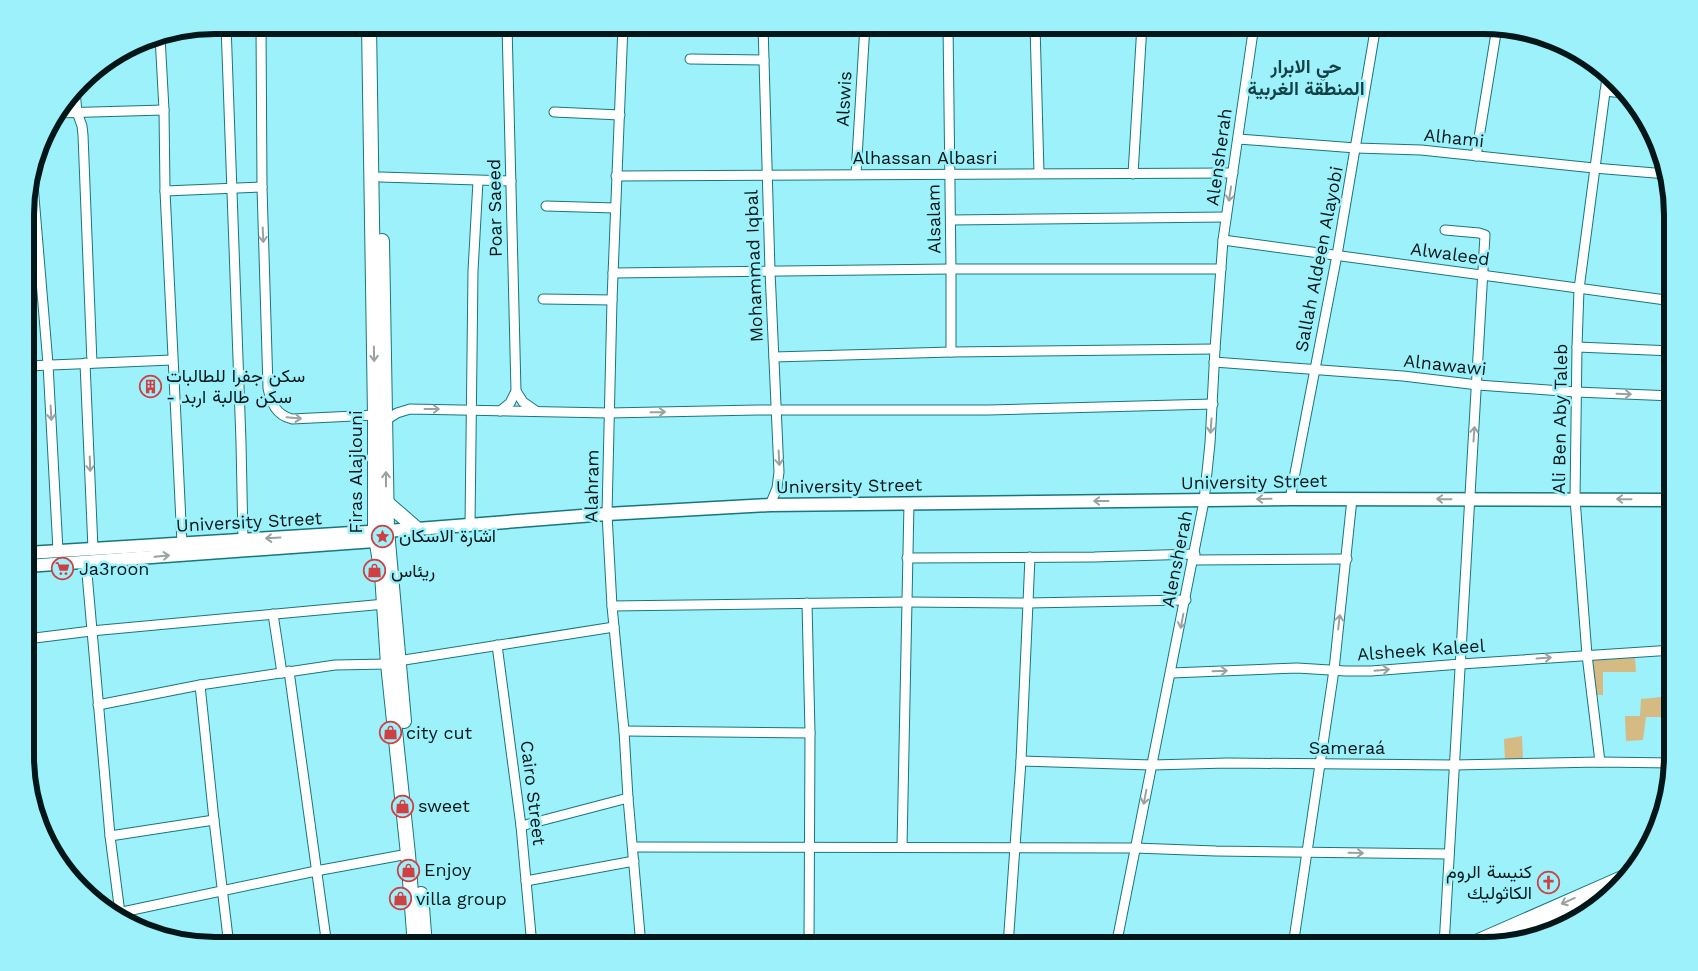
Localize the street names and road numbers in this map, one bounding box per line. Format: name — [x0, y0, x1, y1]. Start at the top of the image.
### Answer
street label: Alswis — [832, 71, 855, 127]
street label: Alensherah — [1201, 107, 1236, 207]
street label: Alhami — [1423, 124, 1485, 151]
street label: Alhassan Albasri — [853, 147, 997, 168]
street label: Poar Saeed — [483, 159, 506, 257]
street label: Sallah Aldeen Alayobi — [1290, 164, 1347, 353]
street label: Alsalam — [922, 184, 945, 254]
street label: Mohammad Iqbal — [740, 189, 767, 343]
street label: Alwaleed — [1409, 238, 1491, 269]
street label: Ali Ben Aby Taleb — [1548, 343, 1571, 495]
street label: Alnawawi — [1403, 350, 1488, 379]
street label: Firas Alajlouni — [345, 410, 366, 534]
street label: Alahram — [580, 449, 603, 523]
street label: University Street — [1181, 470, 1328, 493]
street label: University Street — [776, 474, 923, 497]
street label: University Street — [175, 507, 323, 536]
street label: Alensherah — [1157, 509, 1196, 609]
street label: Alsheek Kaleel — [1356, 635, 1486, 664]
street label: Sameraá — [1309, 737, 1385, 758]
street label: Cairo Street — [517, 739, 550, 847]

